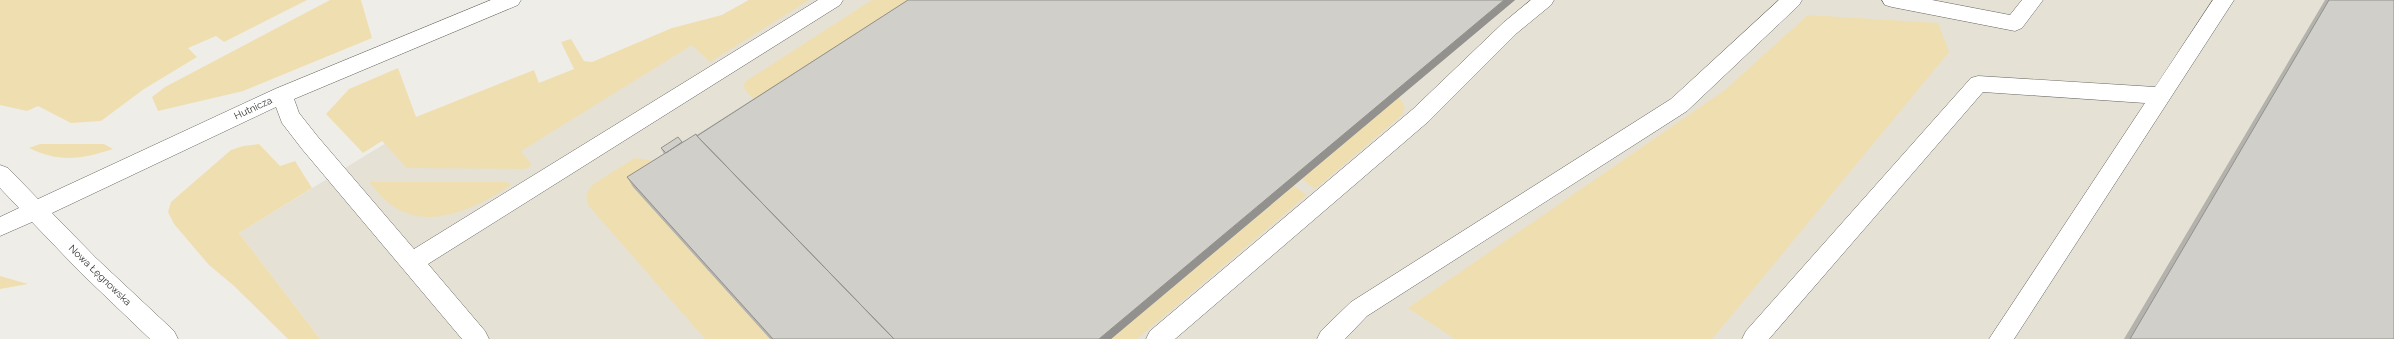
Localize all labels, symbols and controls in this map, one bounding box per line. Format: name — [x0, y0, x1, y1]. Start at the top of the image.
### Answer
street label: Hutnicza — [232, 94, 274, 122]
street label: Nowa Łęgnowska — [67, 242, 133, 308]

